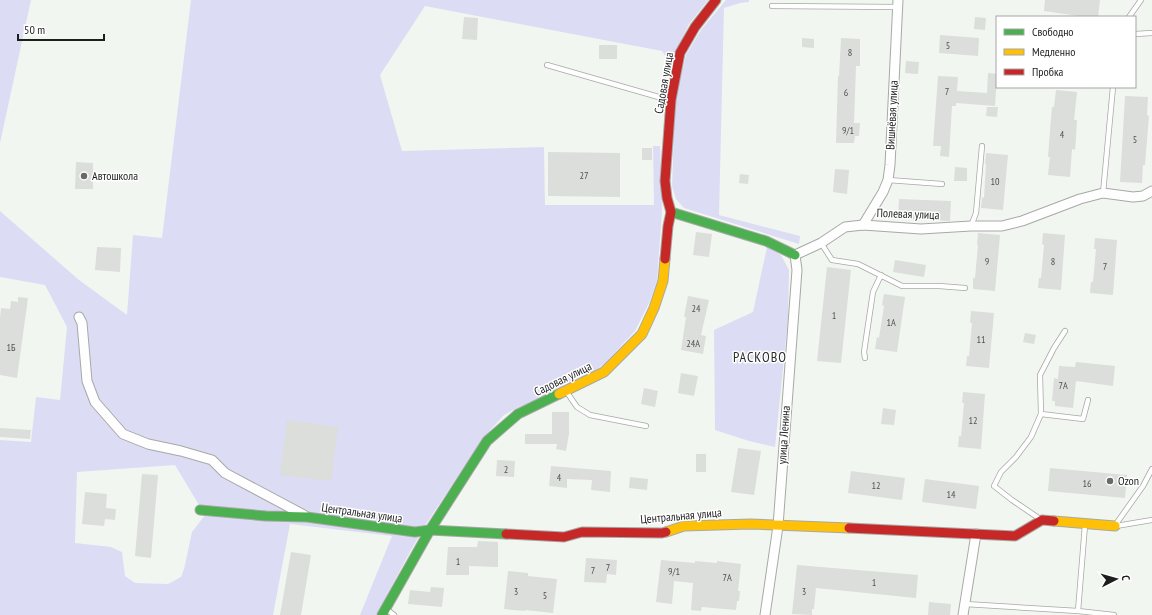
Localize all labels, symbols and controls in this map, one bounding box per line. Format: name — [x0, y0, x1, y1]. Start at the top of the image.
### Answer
scale bar — [18, 16, 104, 42]
legend — [996, 16, 1136, 88]
text: 50 m — [24, 22, 45, 37]
text: Свободно — [1032, 24, 1074, 39]
house number: 5 — [946, 39, 950, 52]
text: Медленно — [1032, 44, 1075, 59]
house number: 8 — [848, 46, 852, 59]
street label: Садовая улица — [651, 51, 676, 115]
text: Пробка — [1032, 64, 1064, 79]
street label: Вишнёвая улица — [882, 80, 901, 150]
house number: 7 — [945, 85, 949, 98]
house number: 6 — [844, 86, 849, 99]
house number: 9/1 — [842, 124, 854, 137]
house number: 4 — [1060, 128, 1065, 141]
house number: 5 — [1133, 133, 1137, 146]
place label: Автошкола — [92, 168, 138, 183]
house number: 27 — [580, 169, 589, 182]
marker: Автошкола — [79, 171, 89, 181]
house number: 10 — [991, 175, 1000, 188]
street label: Полевая улица — [876, 205, 940, 222]
house number: 9 — [985, 255, 989, 268]
house number: 8 — [1051, 255, 1055, 268]
house number: 7 — [1103, 260, 1107, 273]
house number: 24 — [692, 302, 701, 315]
house number: 1 — [832, 309, 836, 322]
house number: 1А — [886, 316, 896, 329]
house number: 11 — [977, 333, 986, 346]
house number: 24А — [686, 337, 700, 350]
house number: 1Б — [7, 341, 16, 354]
district label: РАСКОВО — [733, 348, 787, 366]
street label: Садовая улица — [532, 358, 594, 399]
house number: 7А — [1058, 379, 1068, 392]
street label: улица Ленина — [774, 405, 793, 465]
house number: 12 — [969, 414, 978, 427]
house number: 2 — [504, 463, 508, 476]
house number: 4 — [557, 471, 562, 484]
place label: Ozon — [1118, 473, 1139, 488]
marker: Ozon — [1105, 476, 1115, 486]
house number: 16 — [1083, 477, 1092, 490]
house number: 12 — [872, 479, 881, 492]
house number: 14 — [947, 488, 956, 501]
street label: Центральная улица — [321, 499, 404, 526]
street label: Центральная улица — [640, 504, 722, 527]
house number: 1 — [456, 555, 460, 568]
north arrow — [1096, 559, 1136, 599]
house number: 7 — [606, 561, 610, 574]
house number: 7 — [591, 564, 595, 577]
house number: 9/1 — [668, 565, 680, 578]
house number: 7А — [722, 571, 732, 584]
text: С — [1119, 575, 1133, 581]
house number: 1 — [872, 576, 876, 589]
house number: 3 — [514, 585, 518, 598]
house number: 3 — [802, 585, 806, 598]
house number: 5 — [543, 589, 547, 602]

